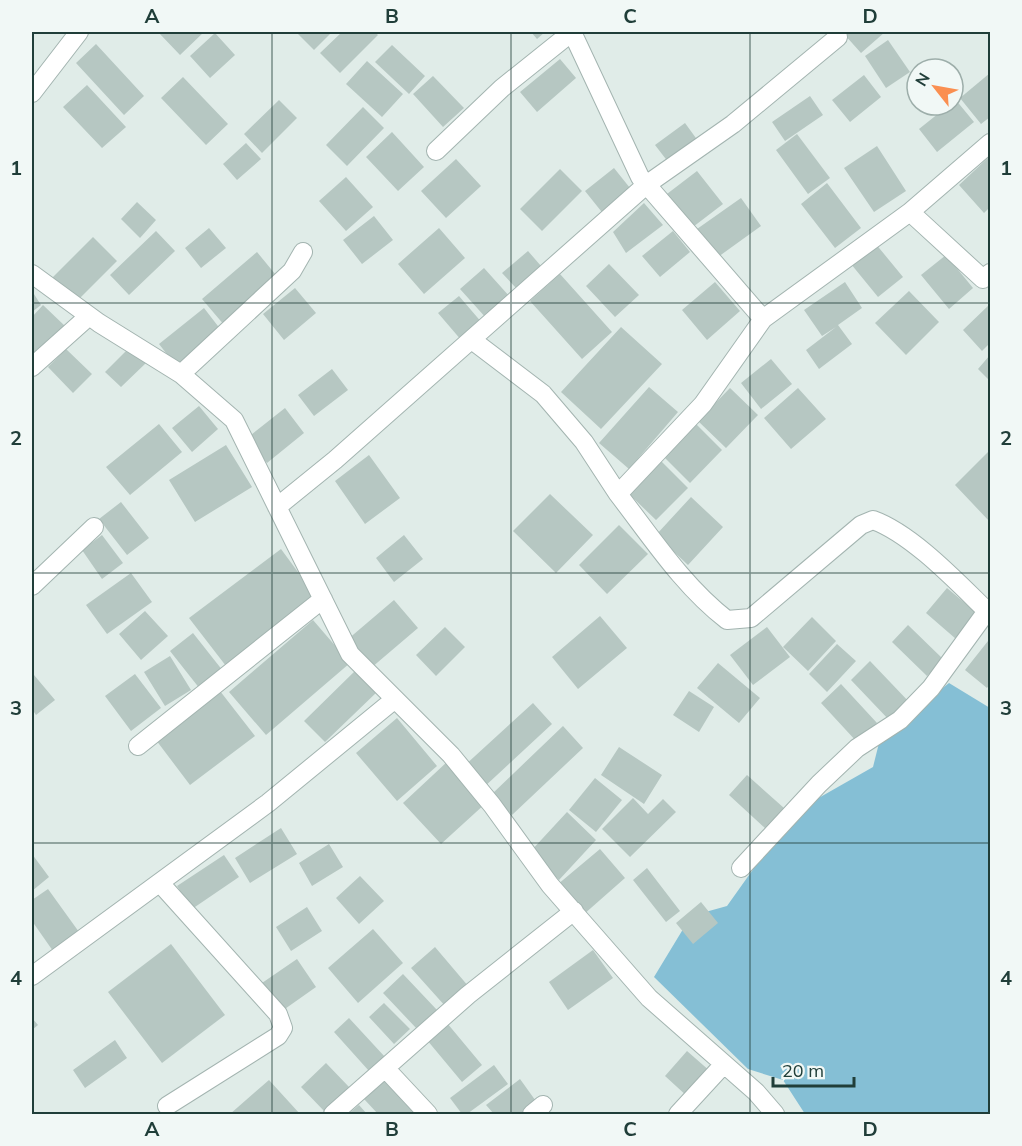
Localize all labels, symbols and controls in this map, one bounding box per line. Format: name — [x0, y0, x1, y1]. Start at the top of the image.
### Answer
text: A — [145, 3, 160, 28]
text: B — [385, 3, 399, 28]
text: C — [623, 3, 637, 28]
text: D — [862, 3, 878, 28]
north arrow — [905, 57, 965, 117]
text: N — [910, 69, 934, 90]
text: 1 — [10, 155, 22, 180]
text: 1 — [1000, 155, 1012, 180]
text: 2 — [10, 425, 22, 450]
text: 2 — [1000, 425, 1012, 450]
text: 3 — [10, 695, 22, 720]
text: 3 — [1000, 695, 1012, 720]
text: 4 — [10, 965, 22, 990]
text: 4 — [1000, 965, 1012, 990]
scale bar — [773, 1050, 854, 1088]
text: 20 m — [782, 1059, 824, 1082]
text: A — [145, 1116, 160, 1141]
text: B — [385, 1116, 399, 1141]
text: C — [623, 1116, 637, 1141]
text: D — [862, 1116, 878, 1141]

